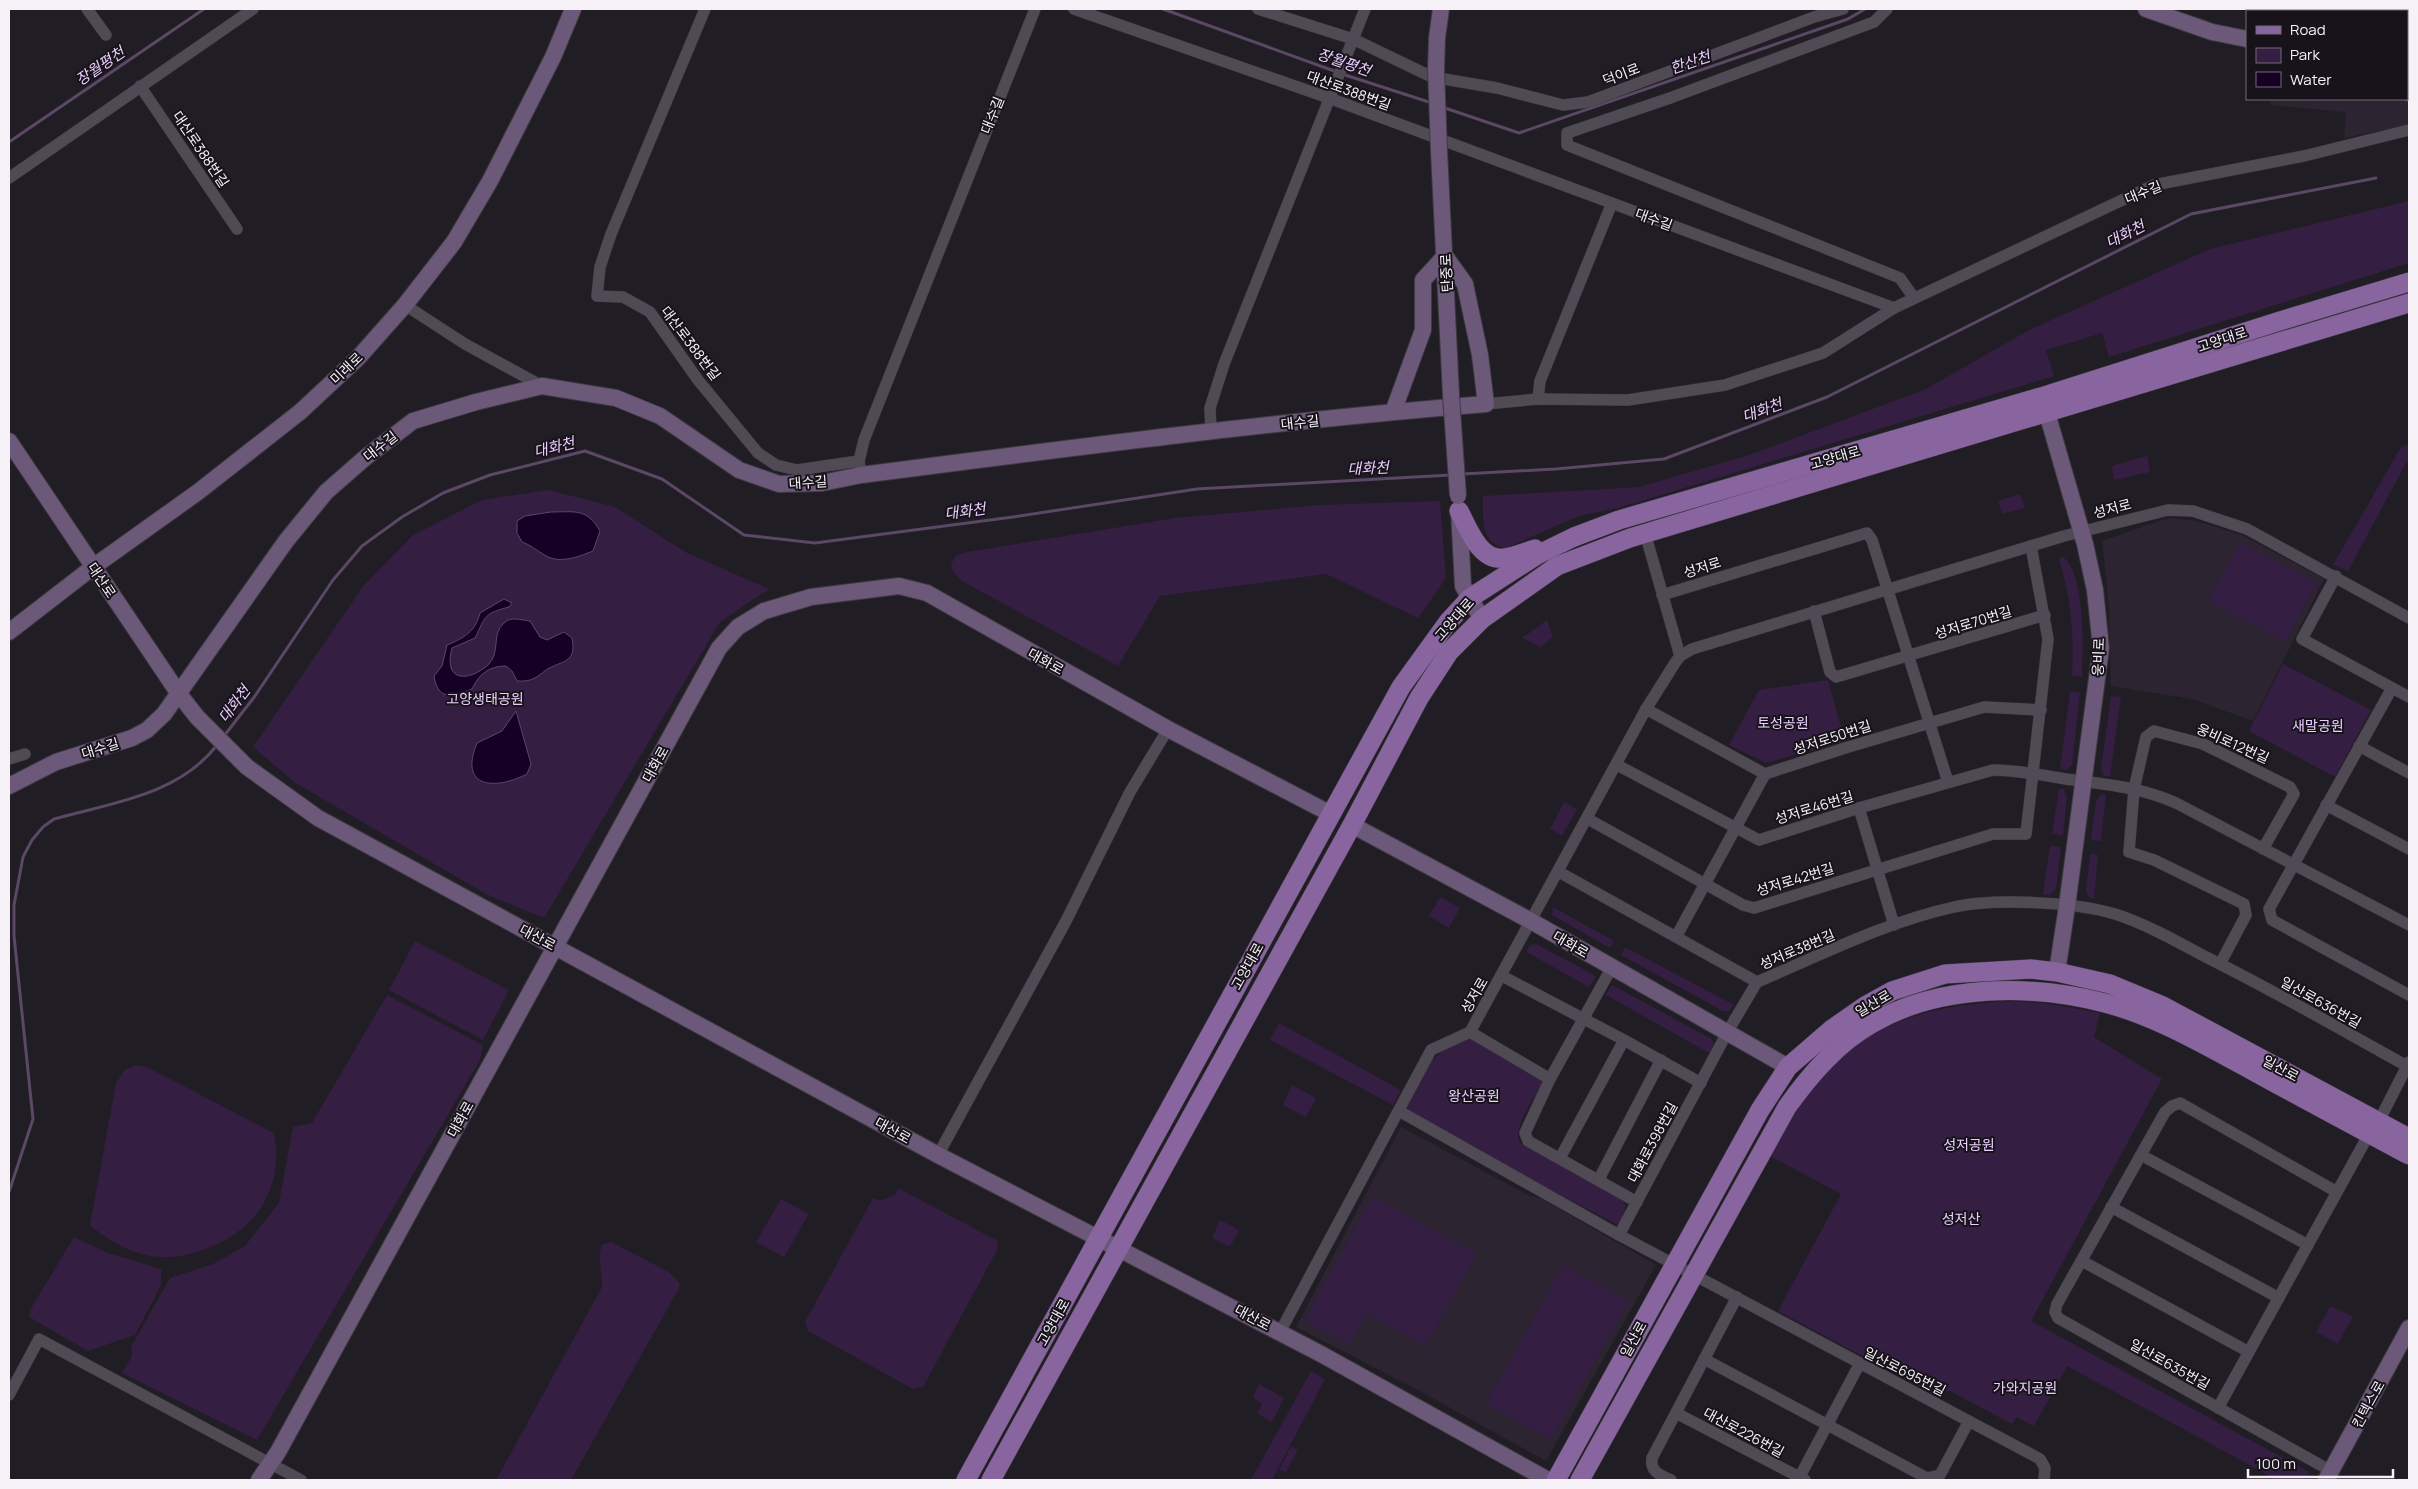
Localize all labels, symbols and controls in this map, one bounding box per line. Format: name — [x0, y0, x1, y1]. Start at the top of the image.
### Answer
legend — [2246, 10, 2408, 100]
text: Road — [2290, 19, 2326, 40]
water label: 장월평천 — [71, 41, 131, 90]
water label: 장월평천 — [1314, 43, 1376, 82]
text: Park — [2290, 44, 2320, 65]
water label: 한산천 — [1667, 45, 1715, 79]
street label: 덕이로 — [1600, 58, 1643, 90]
street label: 대산로388번길 — [1304, 66, 1394, 114]
text: Water — [2290, 69, 2332, 90]
street label: 대수길 — [976, 94, 1008, 136]
street label: 대산로388번길 — [168, 107, 234, 191]
street label: 대수길 — [2122, 176, 2164, 208]
street label: 대수길 — [1633, 203, 1675, 235]
water label: 대화천 — [2102, 214, 2150, 253]
street label: 탄중로 — [1435, 253, 1456, 293]
street label: 대산로388번길 — [657, 302, 725, 384]
street label: 고양대로 — [2195, 322, 2250, 356]
street label: 미래로 — [326, 348, 367, 388]
water label: 대화천 — [1739, 392, 1787, 427]
street label: 대수길 — [1280, 411, 1320, 433]
street label: 대수길 — [359, 427, 401, 465]
water label: 대화천 — [531, 431, 579, 462]
street label: 고양대로 — [1808, 441, 1862, 473]
water label: 대화천 — [1347, 456, 1391, 480]
street label: 대수길 — [788, 471, 828, 493]
street label: 성저로 — [2091, 494, 2133, 522]
water label: 대화천 — [943, 497, 989, 524]
street label: 성저로 — [1681, 552, 1723, 582]
street label: 대산로 — [83, 559, 121, 601]
street label: 고양대로 — [1430, 593, 1478, 645]
street label: 성저로70번길 — [1932, 601, 2014, 643]
street label: 웅비로 — [2088, 637, 2108, 677]
street label: 대화로 — [1024, 643, 1068, 679]
water label: 대화천 — [213, 679, 256, 727]
park label: 고양생태공원 — [446, 689, 524, 708]
park label: 토성공원 — [1757, 713, 1809, 732]
street label: 성저로50번길 — [1791, 715, 1873, 759]
park label: 새말공원 — [2292, 716, 2344, 735]
street label: 웅비로12번길 — [2194, 718, 2272, 768]
street label: 대수길 — [79, 733, 121, 763]
street label: 대화로 — [637, 742, 673, 786]
street label: 성저로46번길 — [1772, 786, 1856, 828]
street label: 성저로42번길 — [1754, 858, 1836, 900]
street label: 대산로 — [516, 920, 560, 955]
street label: 성저로38번길 — [1756, 925, 1838, 973]
street label: 대화로 — [1550, 926, 1593, 962]
street label: 고양대로 — [1226, 939, 1268, 993]
street label: 일산로636번길 — [2277, 972, 2365, 1032]
street label: 성저로 — [1456, 973, 1492, 1016]
street label: 일산로 — [1852, 985, 1895, 1021]
street label: 일산로 — [2259, 1051, 2303, 1086]
park label: 왕산공원 — [1448, 1086, 1500, 1105]
street label: 대화로 — [442, 1097, 478, 1141]
street label: 대화로398번길 — [1623, 1098, 1681, 1186]
street label: 대산로 — [871, 1112, 915, 1148]
park label: 성저공원 — [1943, 1135, 1995, 1154]
park label: 성저산 — [1942, 1209, 1980, 1228]
street label: 고양대로 — [1032, 1295, 1074, 1349]
street label: 대산로 — [1231, 1300, 1275, 1335]
street label: 일산로 — [1615, 1317, 1651, 1361]
street label: 일산로635번길 — [2127, 1334, 2213, 1394]
street label: 일산로695번길 — [1861, 1342, 1949, 1400]
street label: 킨텍스로 — [2347, 1377, 2389, 1431]
park label: 가와지공원 — [1993, 1378, 2057, 1397]
street label: 대산로226번길 — [1700, 1403, 1788, 1461]
scale bar — [2248, 1446, 2393, 1478]
text: 100 m — [2256, 1453, 2296, 1474]

